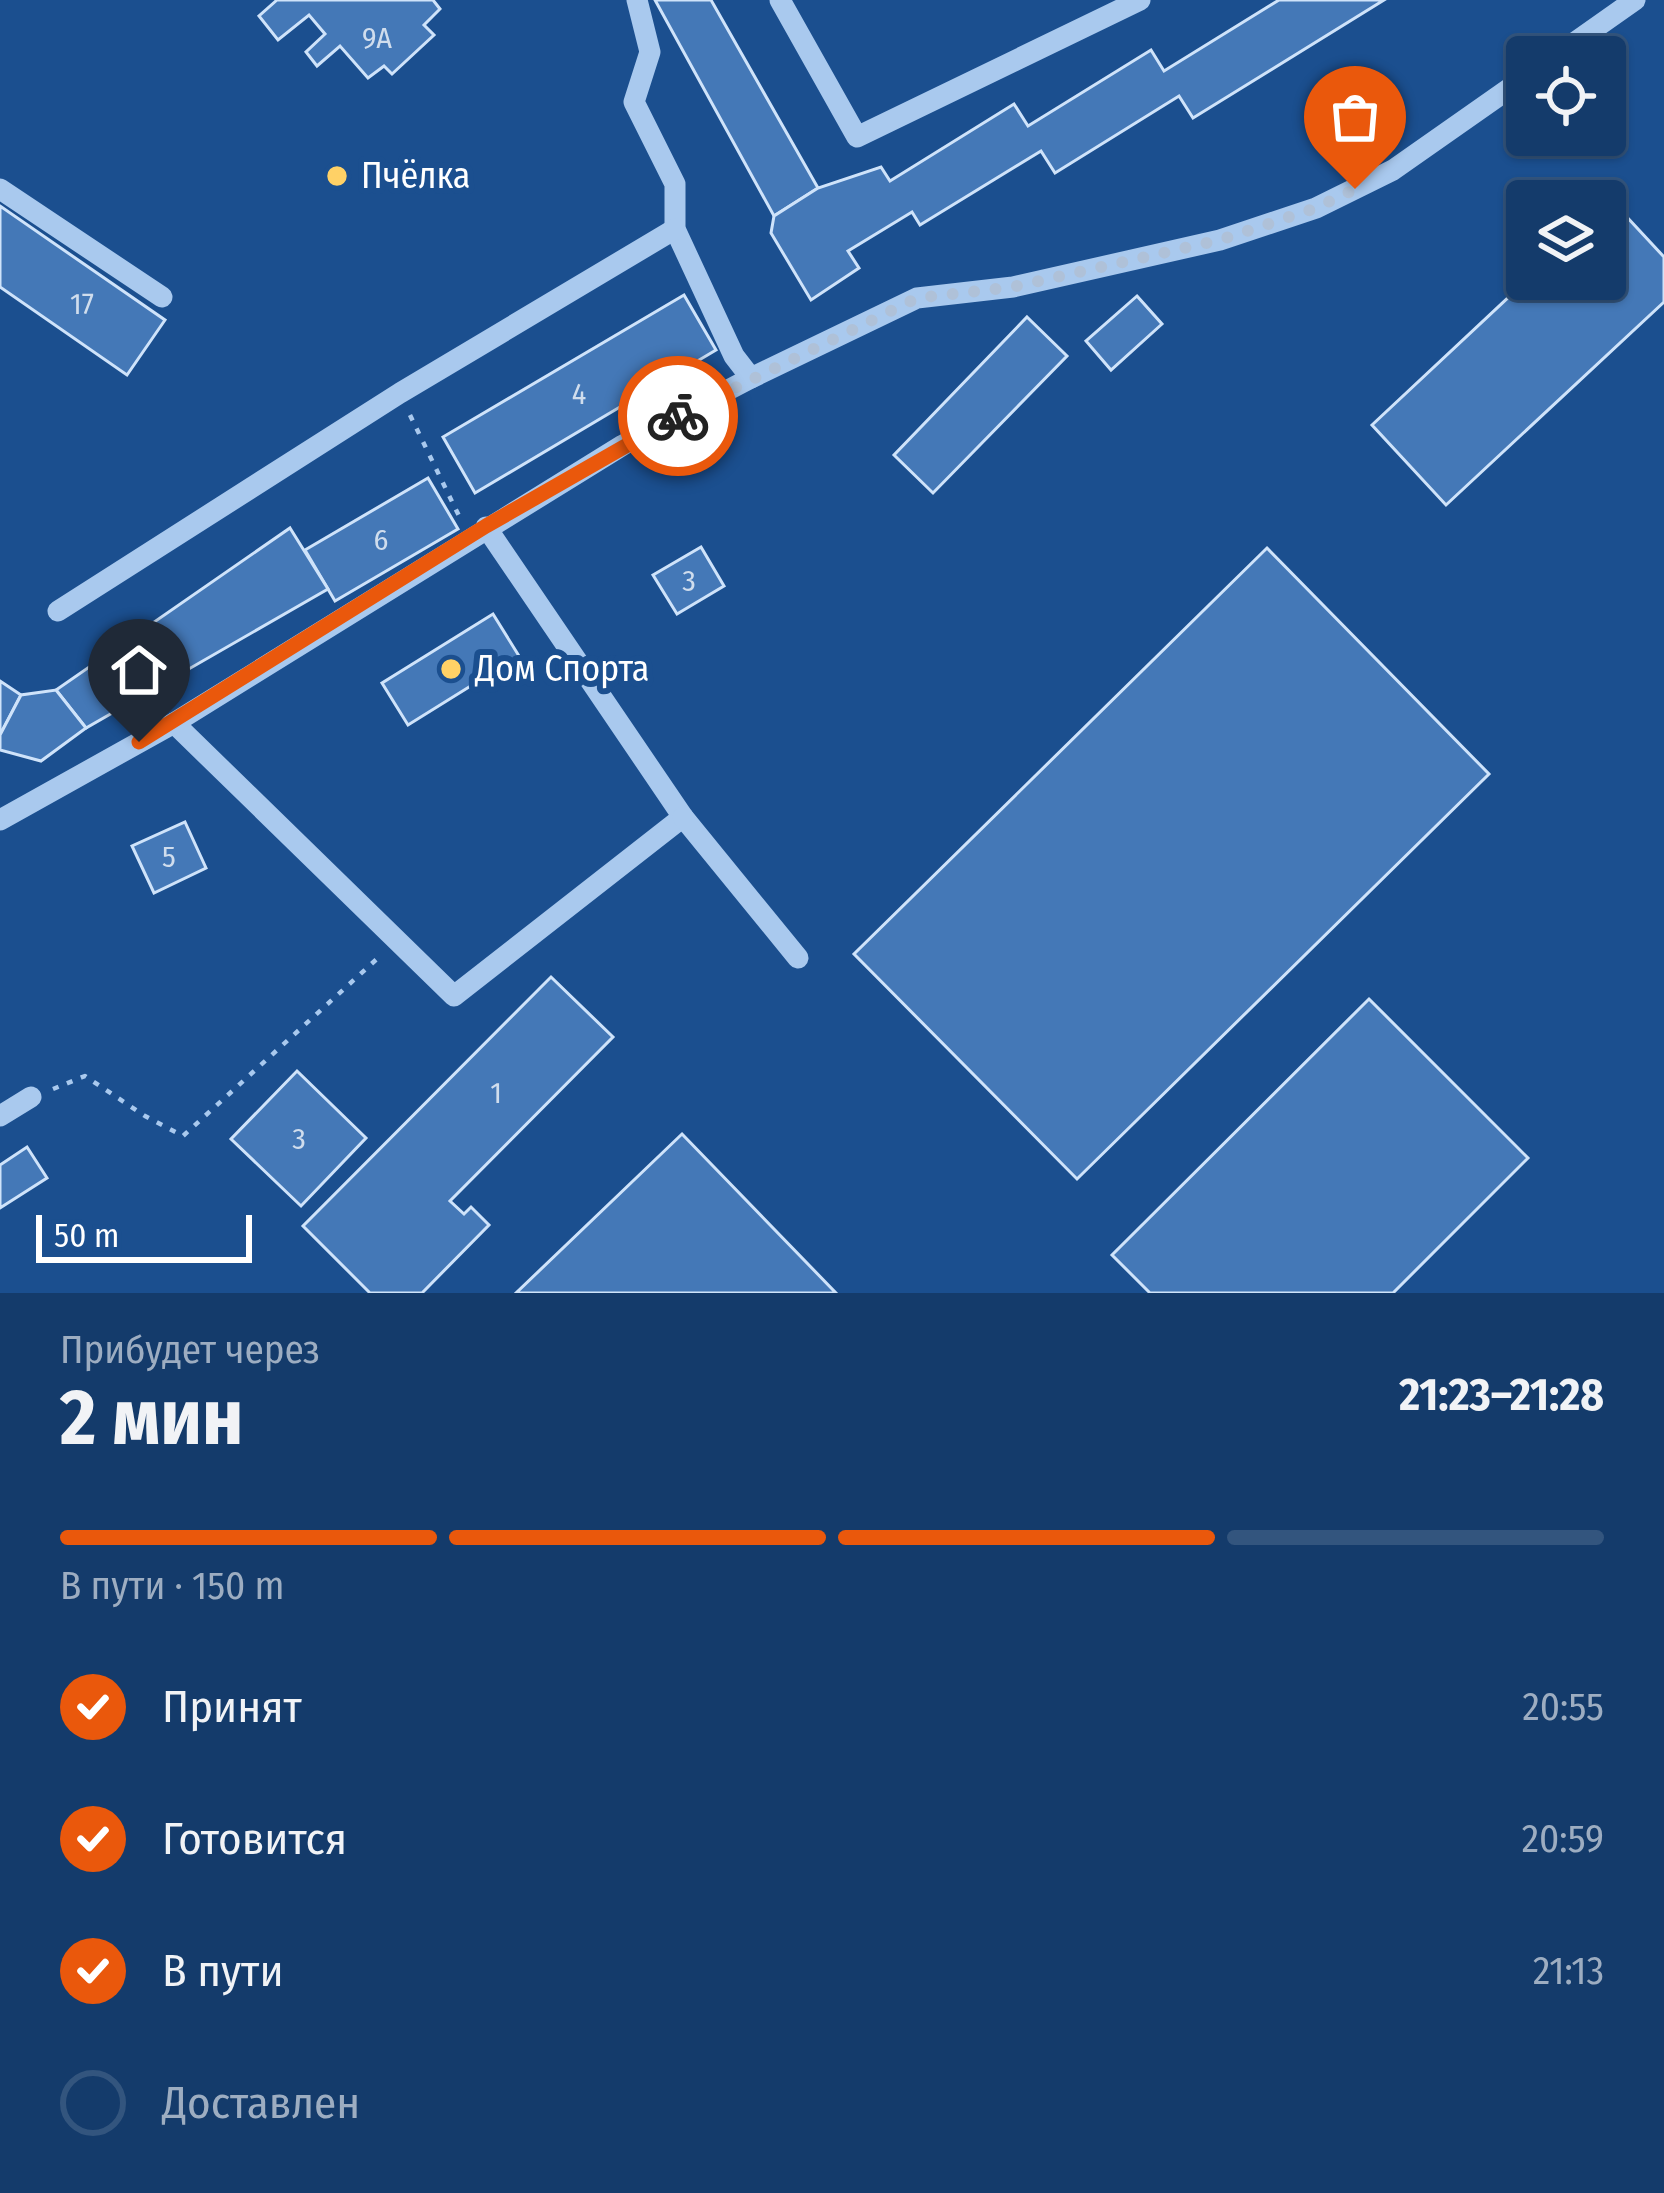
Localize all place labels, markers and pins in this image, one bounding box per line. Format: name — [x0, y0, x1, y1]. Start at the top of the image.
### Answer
pin — [1304, 66, 1406, 189]
place label: Пчёлка — [361, 154, 470, 198]
marker: Пчёлка — [324, 163, 350, 189]
pin — [88, 619, 190, 742]
place label: Дом Спорта — [474, 647, 649, 691]
marker: Дом Спорта — [438, 656, 464, 682]

